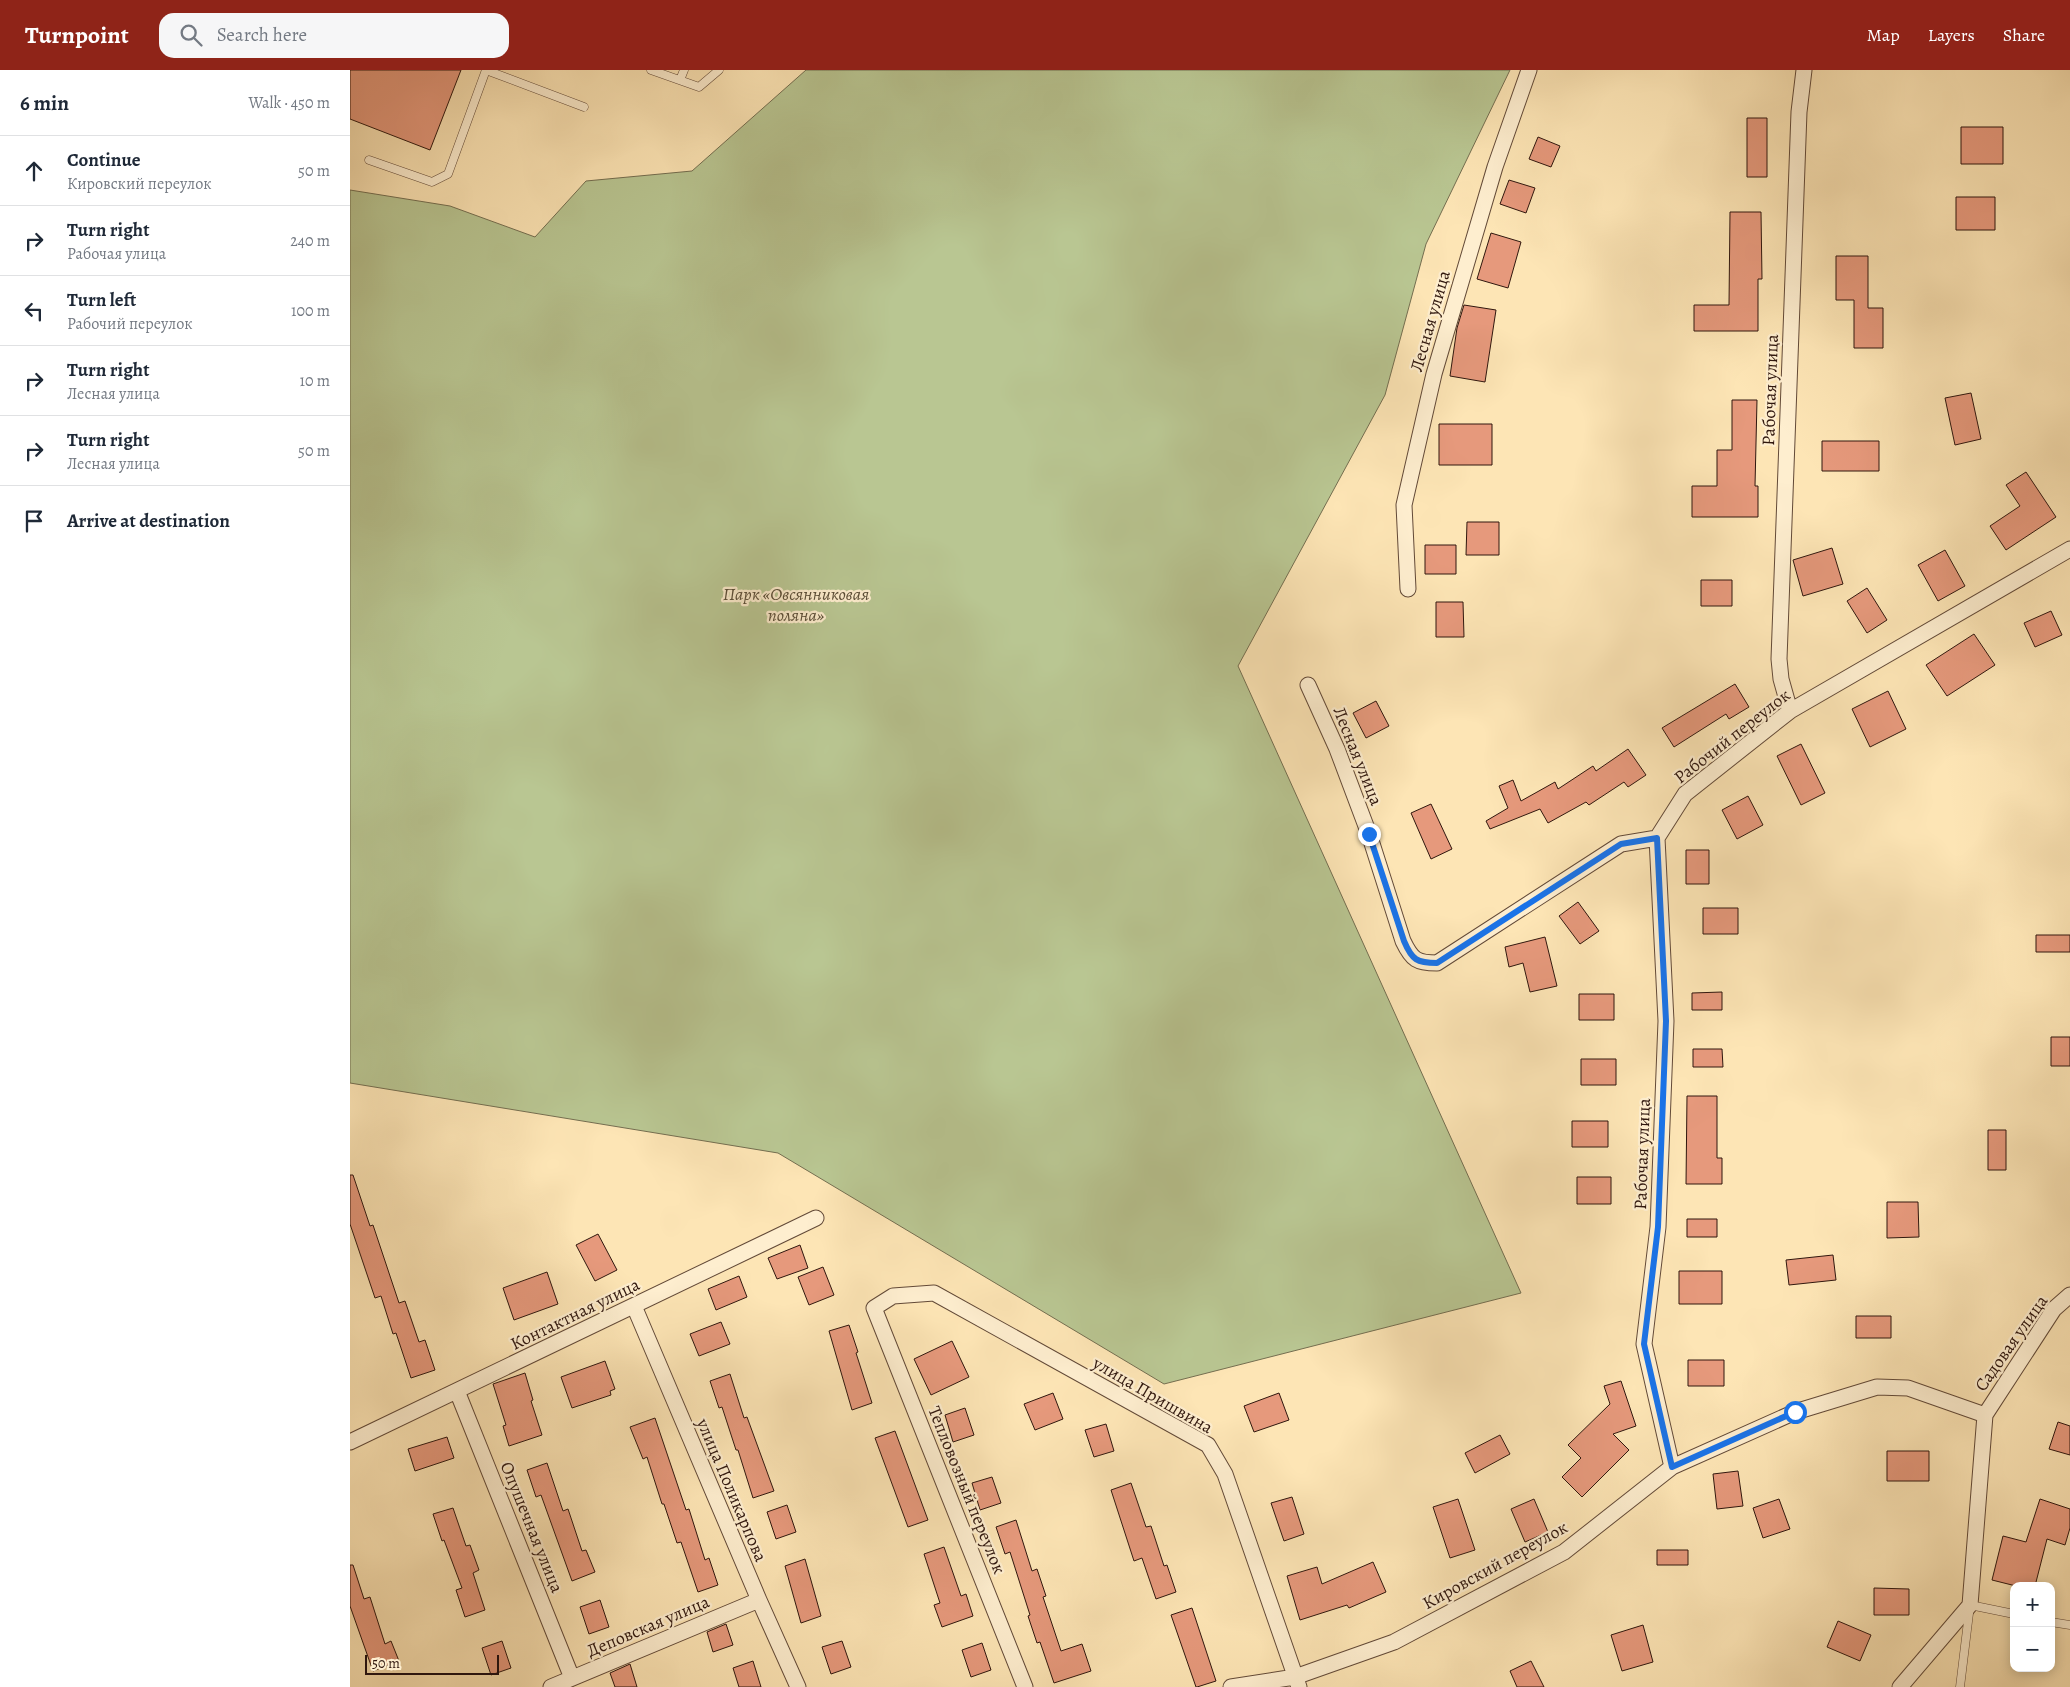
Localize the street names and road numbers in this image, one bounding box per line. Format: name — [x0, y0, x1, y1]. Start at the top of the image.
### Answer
street label: Лесная улица — [1404, 267, 1456, 374]
street label: Рабочая улица — [1756, 333, 1784, 446]
street label: Рабочий переулок — [1669, 683, 1795, 789]
street label: Лесная улица — [1327, 703, 1389, 810]
street label: Рабочая улица — [1628, 1097, 1656, 1210]
street label: Контактная улица — [506, 1272, 644, 1356]
street label: Садовая улица — [1969, 1289, 2054, 1396]
street label: улица Пришвина — [1088, 1350, 1218, 1439]
street label: Тепловозный переулок — [922, 1403, 1012, 1577]
street label: улица Поликарпова — [691, 1414, 773, 1566]
street label: Опушечная улица — [495, 1458, 569, 1597]
street label: Кировский переулок — [1418, 1515, 1572, 1615]
street label: Деповская улица — [583, 1589, 714, 1663]

